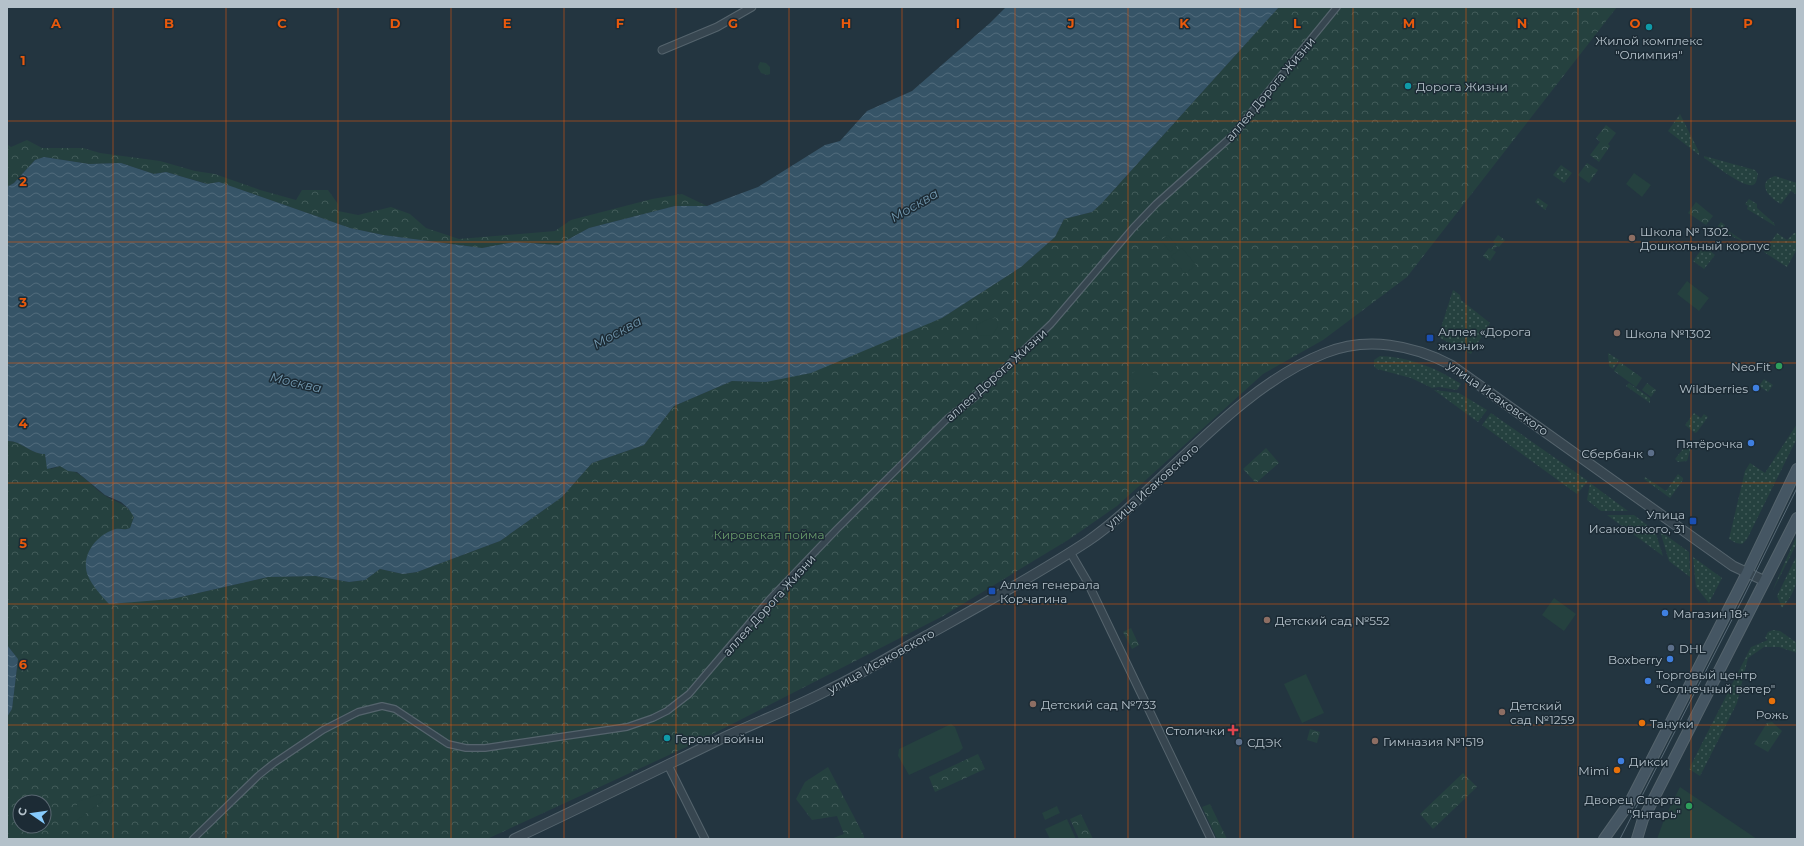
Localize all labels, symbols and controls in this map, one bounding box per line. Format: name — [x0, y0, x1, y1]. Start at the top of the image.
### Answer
text: A — [50, 15, 62, 31]
text: B — [164, 15, 174, 31]
text: C — [277, 15, 287, 31]
text: D — [390, 15, 401, 31]
text: E — [503, 15, 512, 31]
text: F — [616, 15, 624, 31]
text: G — [728, 15, 738, 31]
text: H — [841, 15, 851, 31]
text: I — [956, 15, 960, 31]
text: J — [1066, 15, 1075, 31]
text: K — [1179, 15, 1189, 31]
text: L — [1293, 15, 1301, 31]
text: M — [1403, 15, 1415, 31]
text: N — [1517, 15, 1527, 31]
text: O — [1630, 15, 1641, 31]
text: P — [1743, 15, 1753, 31]
marker: Жилой комплекс "Олимпия" — [1644, 22, 1654, 32]
place label: Жилой комплекс "Олимпия" — [1595, 33, 1703, 62]
street label: аллея Дорога Жизни — [1222, 34, 1318, 144]
text: 1 — [20, 52, 26, 68]
place label: Дорога Жизни — [1416, 79, 1508, 94]
marker: Дорога Жизни — [1403, 81, 1413, 91]
text: 2 — [19, 173, 27, 189]
water label: Москва — [887, 185, 941, 225]
place label: Школа № 1302. Дошкольный корпус — [1640, 224, 1770, 253]
marker: Школа № 1302. Дошкольный корпус — [1627, 233, 1637, 243]
text: 3 — [18, 294, 27, 310]
water label: Москва — [590, 312, 644, 352]
place label: Аллея «Дорога жизни» — [1438, 324, 1531, 353]
street label: аллея Дорога Жизни — [942, 325, 1050, 425]
place label: Школа №1302 — [1625, 326, 1711, 341]
marker: Школа №1302 — [1612, 328, 1622, 338]
marker: Аллея «Дорога жизни» — [1425, 333, 1435, 343]
street label: улица Исаковского — [1444, 357, 1552, 439]
place label: NeoFit — [1731, 359, 1771, 374]
marker: NeoFit — [1774, 361, 1784, 371]
water label: Москва — [268, 368, 324, 396]
place label: Wildberries — [1679, 381, 1748, 396]
marker: Wildberries — [1751, 383, 1761, 393]
text: 4 — [19, 415, 28, 431]
place label: Пятёрочка — [1676, 436, 1743, 451]
marker: Пятёрочка — [1746, 438, 1756, 448]
street label: улица Исаковского — [1102, 440, 1202, 532]
place label: Сбербанк — [1581, 446, 1643, 461]
marker: Сбербанк — [1646, 448, 1656, 458]
place label: Улица Исаковского, 31 — [1589, 507, 1685, 536]
marker: Улица Исаковского, 31 — [1688, 516, 1698, 526]
park label: Кировская пойма — [713, 527, 825, 542]
text: 5 — [19, 535, 27, 551]
street label: аллея Дорога Жизни — [719, 551, 819, 659]
place label: Аллея генерала Корчагина — [1000, 577, 1100, 606]
marker: Аллея генерала Корчагина — [987, 586, 997, 596]
place label: Магазин 18+ — [1673, 606, 1749, 621]
marker: Магазин 18+ — [1660, 608, 1670, 618]
place label: Детский сад №552 — [1275, 613, 1390, 628]
marker: Детский сад №552 — [1262, 615, 1272, 625]
street label: улица Исаковского — [824, 625, 937, 697]
place label: DHL — [1679, 641, 1706, 656]
marker: DHL — [1666, 643, 1676, 653]
place label: Boxberry — [1608, 652, 1662, 667]
marker: Boxberry — [1665, 654, 1675, 664]
text: 6 — [19, 656, 28, 672]
place label: Торговый центр "Солнечный ветер" — [1656, 667, 1775, 696]
marker: Торговый центр "Солнечный ветер" — [1643, 676, 1653, 686]
marker: Рожь — [1767, 696, 1777, 706]
place label: Детский сад №733 — [1041, 697, 1157, 712]
place label: Детский сад №1259 — [1510, 698, 1575, 727]
marker: Детский сад №733 — [1028, 699, 1038, 709]
marker: Детский сад №1259 — [1497, 707, 1507, 717]
place label: Рожь — [1756, 707, 1788, 722]
place label: Тануки — [1650, 716, 1694, 731]
marker: Тануки — [1637, 718, 1647, 728]
place label: Столички — [1165, 723, 1225, 738]
marker: Столички — [1228, 725, 1238, 735]
place label: Героям войны — [675, 731, 764, 746]
marker: Героям войны — [662, 733, 672, 743]
place label: Гимназия №1519 — [1383, 734, 1484, 749]
place label: СДЭК — [1247, 735, 1282, 750]
marker: Гимназия №1519 — [1370, 736, 1380, 746]
marker: СДЭК — [1234, 737, 1244, 747]
place label: Дикси — [1629, 754, 1669, 769]
marker: Дикси — [1616, 756, 1626, 766]
place label: Mimi — [1578, 763, 1609, 778]
marker: Mimi — [1612, 765, 1622, 775]
place label: Дворец Спорта "Янтарь" — [1585, 792, 1681, 821]
north arrow — [12, 794, 52, 834]
marker: Дворец Спорта "Янтарь" — [1684, 801, 1694, 811]
text: С — [15, 806, 30, 817]

